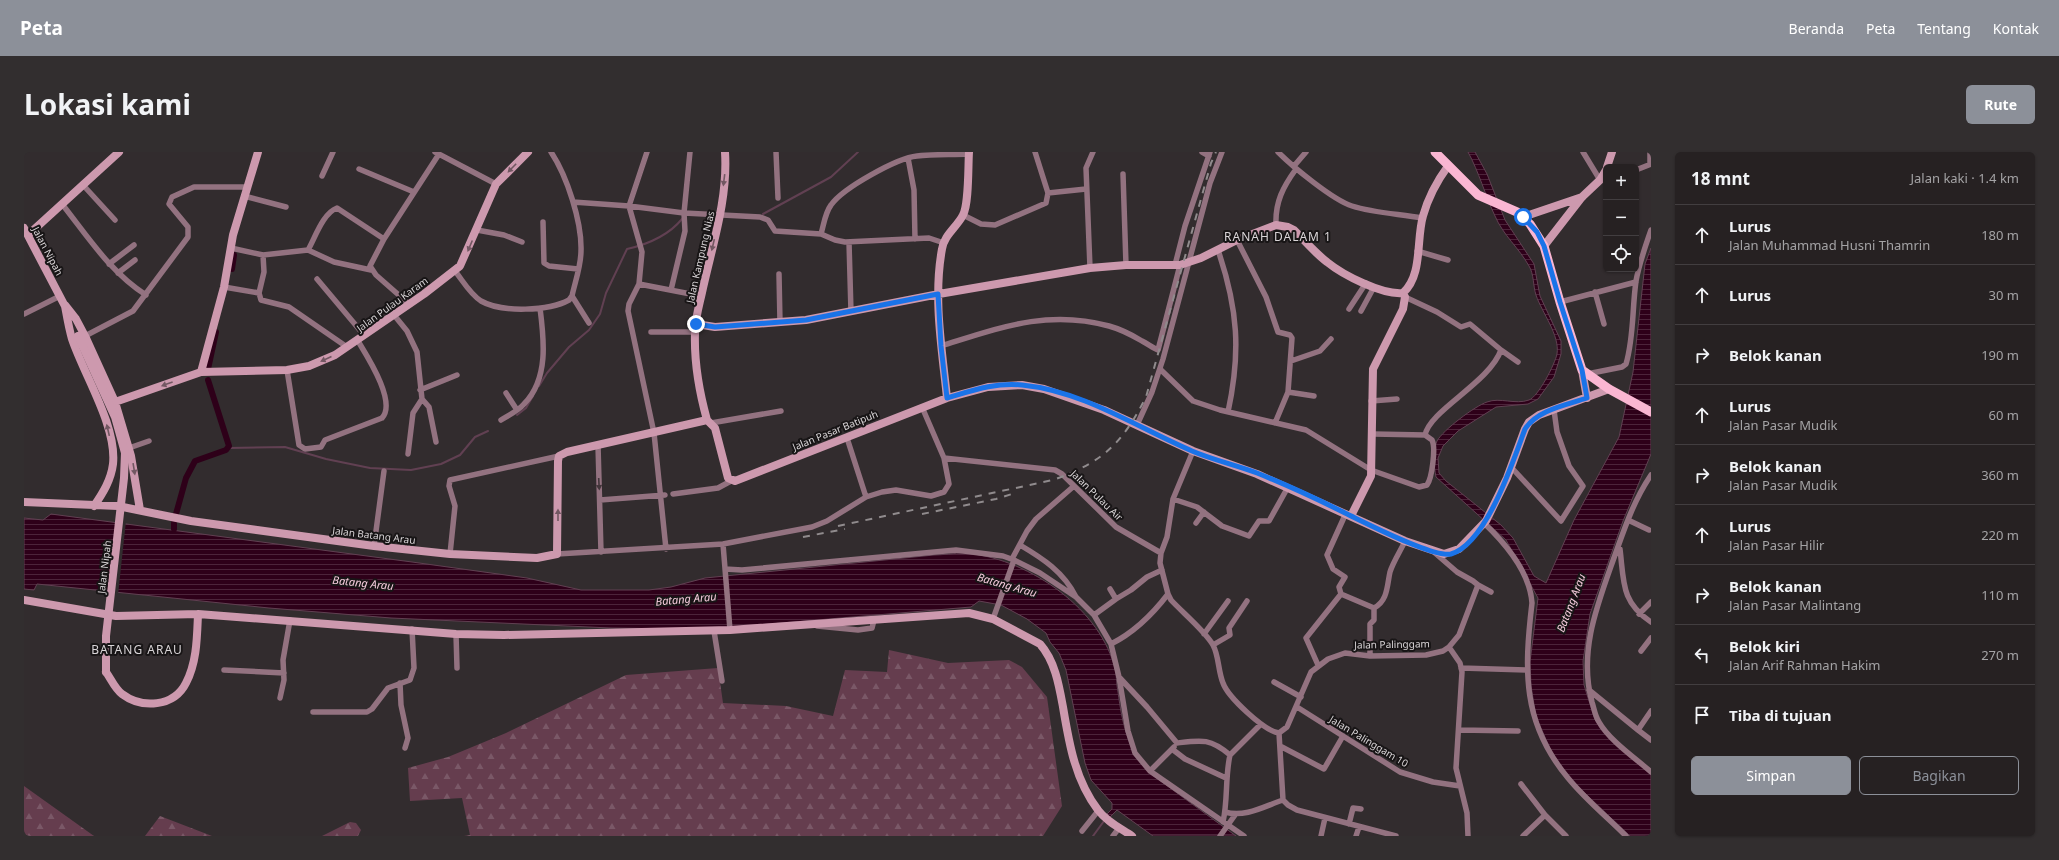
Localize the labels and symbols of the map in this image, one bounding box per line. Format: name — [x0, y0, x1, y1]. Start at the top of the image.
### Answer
one-way arrow — [507, 163, 517, 173]
one-way arrow — [721, 174, 728, 186]
route start — [1514, 208, 1532, 226]
street label: Jalan Kampung Nias — [682, 209, 717, 305]
street label: Jalan Nipah — [29, 223, 67, 278]
district label: RANAH DALAM 1 — [1224, 228, 1332, 245]
one-way arrow — [709, 239, 715, 251]
one-way arrow — [467, 241, 473, 253]
street label: Jalan Pulau Karam — [353, 273, 431, 335]
route end — [687, 315, 705, 333]
one-way arrow — [321, 356, 332, 362]
one-way arrow — [161, 381, 173, 387]
street label: Jalan Pasar Batipuh — [789, 406, 880, 454]
one-way arrow — [104, 424, 110, 436]
one-way arrow — [131, 463, 137, 475]
street label: Jalan Pulau Air — [1067, 466, 1126, 524]
one-way arrow — [596, 478, 603, 490]
one-way arrow — [554, 509, 561, 521]
street label: Jalan Batang Arau — [331, 523, 416, 547]
street label: Jalan Nipah — [94, 540, 114, 595]
water label: Batang Arau — [976, 569, 1039, 600]
water label: Batang Arau — [1553, 571, 1589, 634]
water label: Batang Arau — [332, 572, 395, 593]
water label: Batang Arau — [655, 588, 718, 609]
street label: Jalan Palinggam — [1353, 636, 1430, 652]
district label: BATANG ARAU — [91, 641, 183, 658]
street label: Jalan Palinggam 10 — [1326, 711, 1411, 770]

